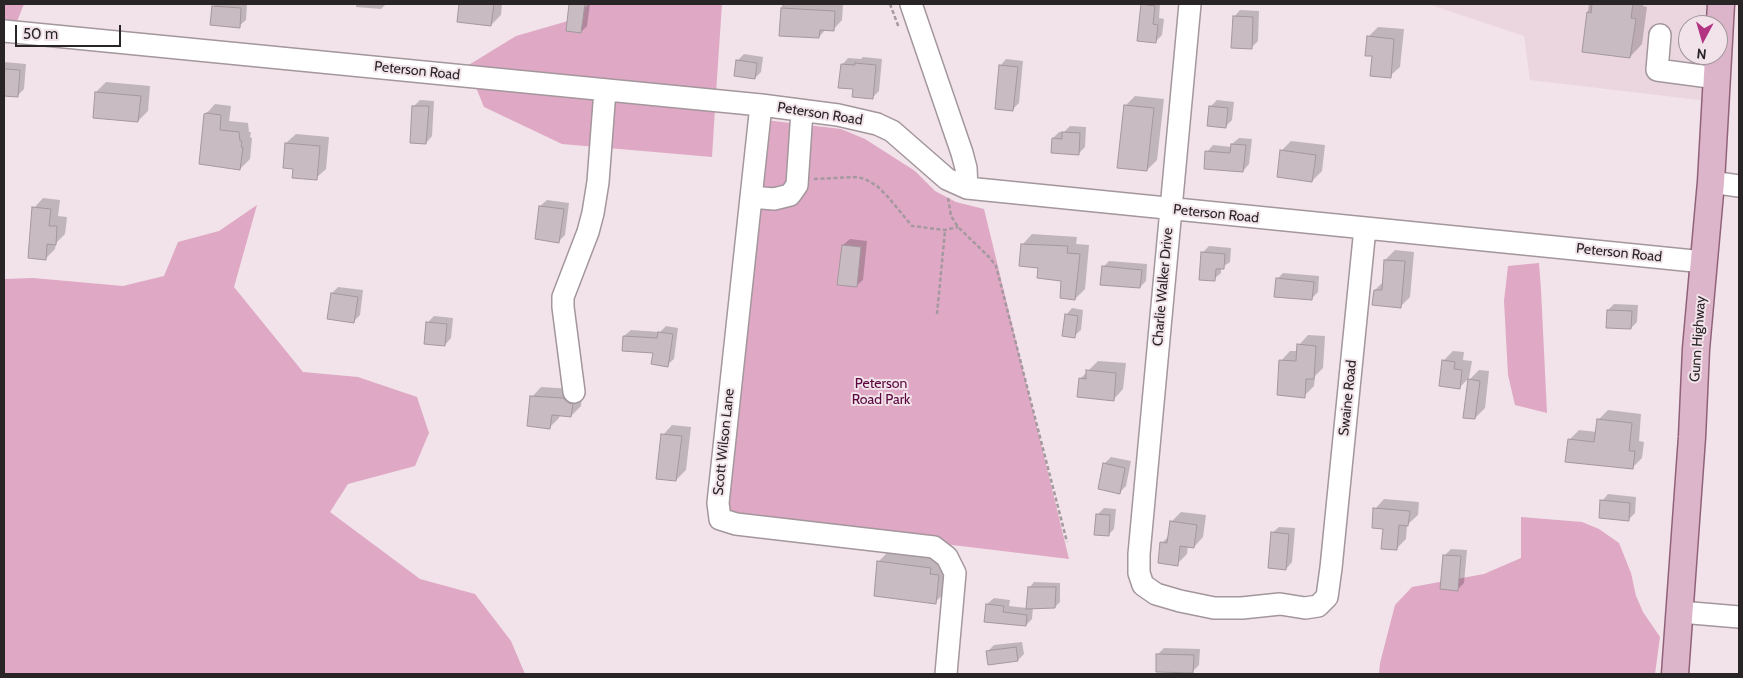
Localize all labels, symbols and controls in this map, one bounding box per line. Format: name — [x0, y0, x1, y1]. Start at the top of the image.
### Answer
scale bar — [18, 15, 124, 47]
north arrow — [1678, 15, 1728, 65]
text: 50 m — [23, 25, 58, 43]
text: N — [1696, 44, 1707, 63]
street label: Peterson Road — [373, 58, 461, 84]
street label: Peterson Road — [776, 99, 864, 129]
street label: Peterson Road — [1172, 201, 1260, 227]
street label: Charlie Walker Drive — [1149, 227, 1177, 347]
street label: Peterson Road — [1575, 240, 1663, 266]
street label: Gunn Highway — [1687, 295, 1709, 383]
street label: Swaine Road — [1336, 359, 1360, 437]
park label: Peterson Road Park — [852, 376, 910, 408]
street label: Scott Wilson Lane — [710, 388, 738, 496]

